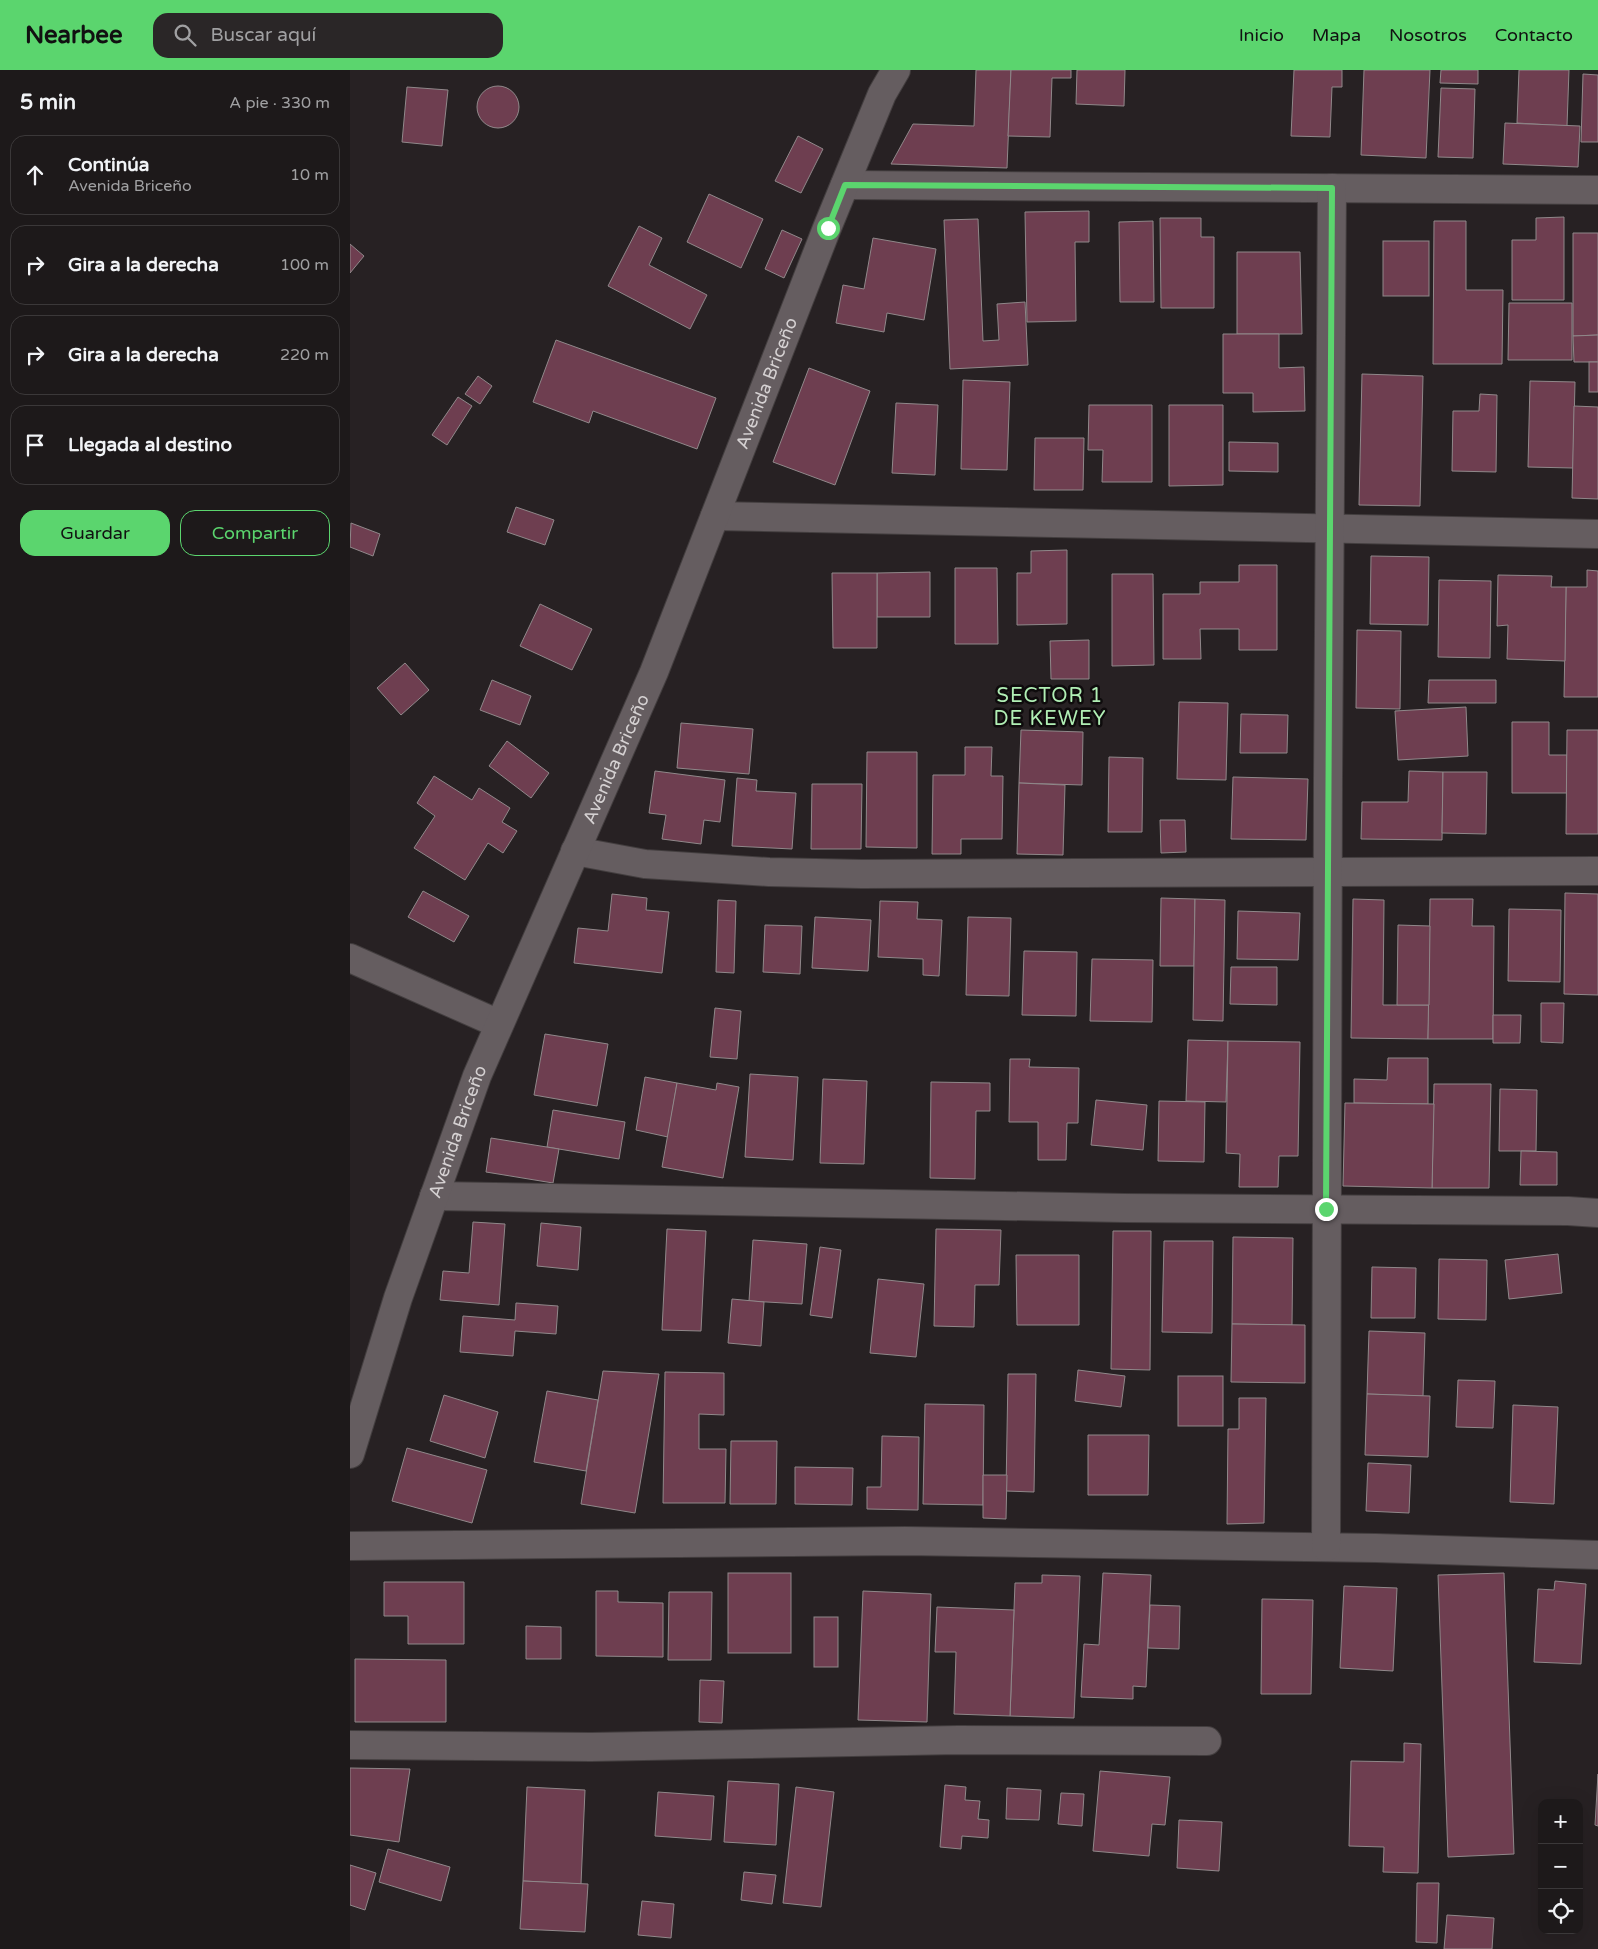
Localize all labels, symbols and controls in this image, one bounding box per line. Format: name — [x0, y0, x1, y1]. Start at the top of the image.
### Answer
search box — [153, 13, 503, 58]
text: Nearbee — [25, 21, 123, 50]
icon: search — [171, 21, 199, 49]
text: Buscar aquí — [211, 24, 316, 46]
text: Inicio — [1239, 24, 1284, 46]
text: Mapa — [1312, 24, 1361, 46]
text: Nosotros — [1389, 24, 1467, 46]
text: Contacto — [1495, 24, 1573, 46]
text: 5 min — [20, 90, 76, 115]
text: A pie · 330 m — [229, 93, 330, 113]
text: Continúa — [68, 154, 150, 176]
icon: ahead — [21, 161, 49, 189]
text: 10 m — [290, 165, 329, 185]
text: Avenida Briceño — [68, 176, 192, 196]
route start — [817, 217, 840, 240]
icon: right — [21, 251, 49, 279]
text: Gira a la derecha — [68, 254, 219, 276]
text: 100 m — [280, 255, 329, 275]
street label: Avenida Briceño — [731, 314, 802, 452]
icon: right — [21, 341, 49, 369]
text: Gira a la derecha — [68, 344, 219, 366]
text: 220 m — [280, 345, 329, 365]
icon: arrive — [21, 431, 49, 459]
text: Llegada al destino — [68, 434, 232, 456]
button: Guardar — [20, 510, 170, 556]
button: Compartir — [180, 510, 330, 556]
district label: SECTOR 1 DE KEWEY — [994, 684, 1106, 731]
street label: Avenida Briceño — [578, 691, 654, 827]
street label: Avenida Briceño — [424, 1062, 491, 1201]
route end — [1315, 1198, 1338, 1221]
map controls — [1538, 1799, 1583, 1934]
button: + — [1538, 1799, 1583, 1844]
button: − — [1538, 1844, 1583, 1889]
button: locate — [1538, 1889, 1583, 1934]

